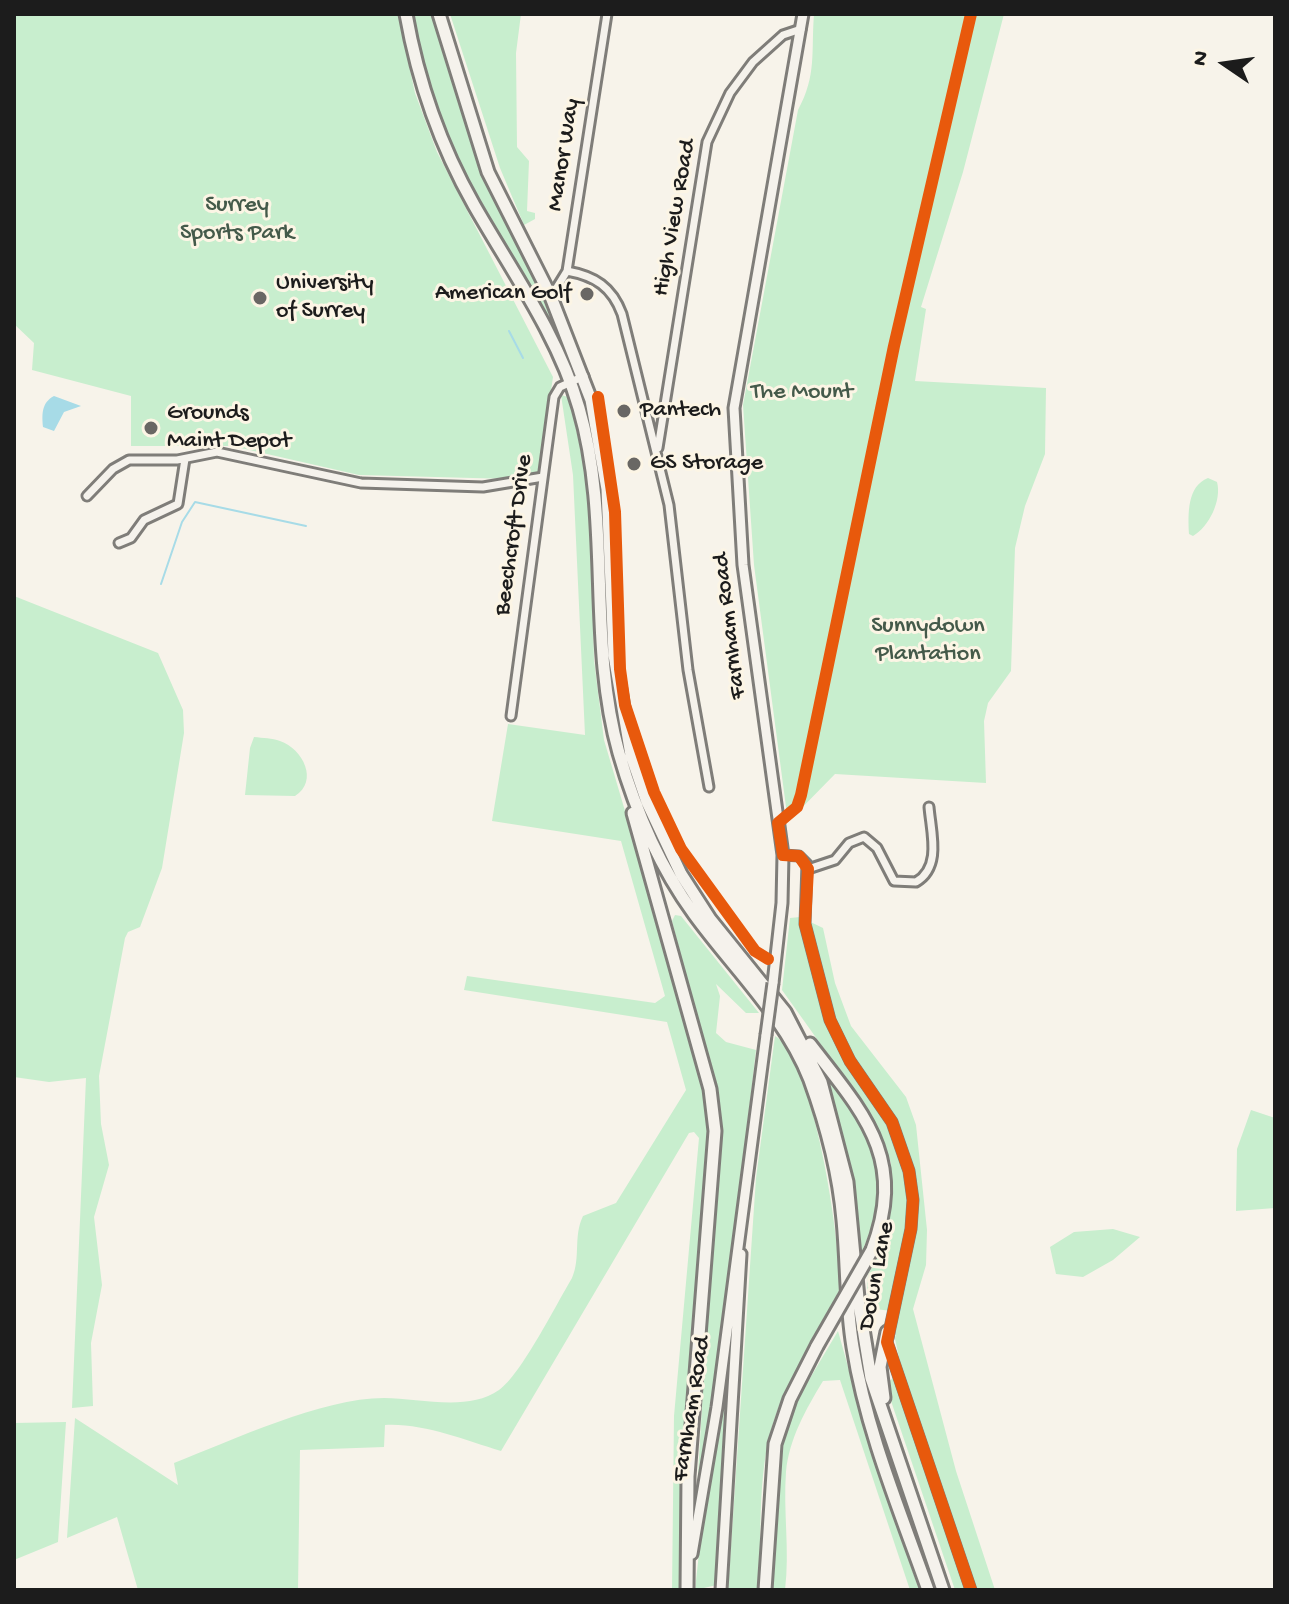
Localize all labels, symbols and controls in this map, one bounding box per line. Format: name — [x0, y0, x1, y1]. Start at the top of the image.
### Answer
north arrow — [1185, 24, 1265, 104]
text: N — [1187, 49, 1216, 69]
street label: Manor Way — [542, 97, 588, 213]
street label: High View Road — [648, 137, 704, 299]
park label: Surrey Sports Park — [180, 192, 294, 248]
place label: University of Surrey — [276, 270, 374, 326]
place label: American Golf — [435, 280, 571, 308]
marker: American Golf — [578, 285, 596, 303]
marker: University of Surrey — [251, 289, 269, 307]
park label: The Mount — [751, 379, 853, 407]
place label: Pantech — [640, 397, 721, 425]
place label: Grounds Maint Depot — [167, 400, 291, 456]
marker: Pantech — [615, 402, 633, 420]
marker: Grounds Maint Depot — [142, 419, 160, 437]
place label: GS Storage — [650, 450, 763, 478]
street label: Beechcroft Drive — [489, 453, 541, 617]
marker: GS Storage — [625, 455, 643, 473]
street label: Farnham Road — [708, 551, 754, 701]
park label: Sunnydown Plantation — [871, 613, 985, 669]
street label: Down Lane — [853, 1219, 903, 1333]
street label: Farnham Road — [667, 1334, 719, 1484]

